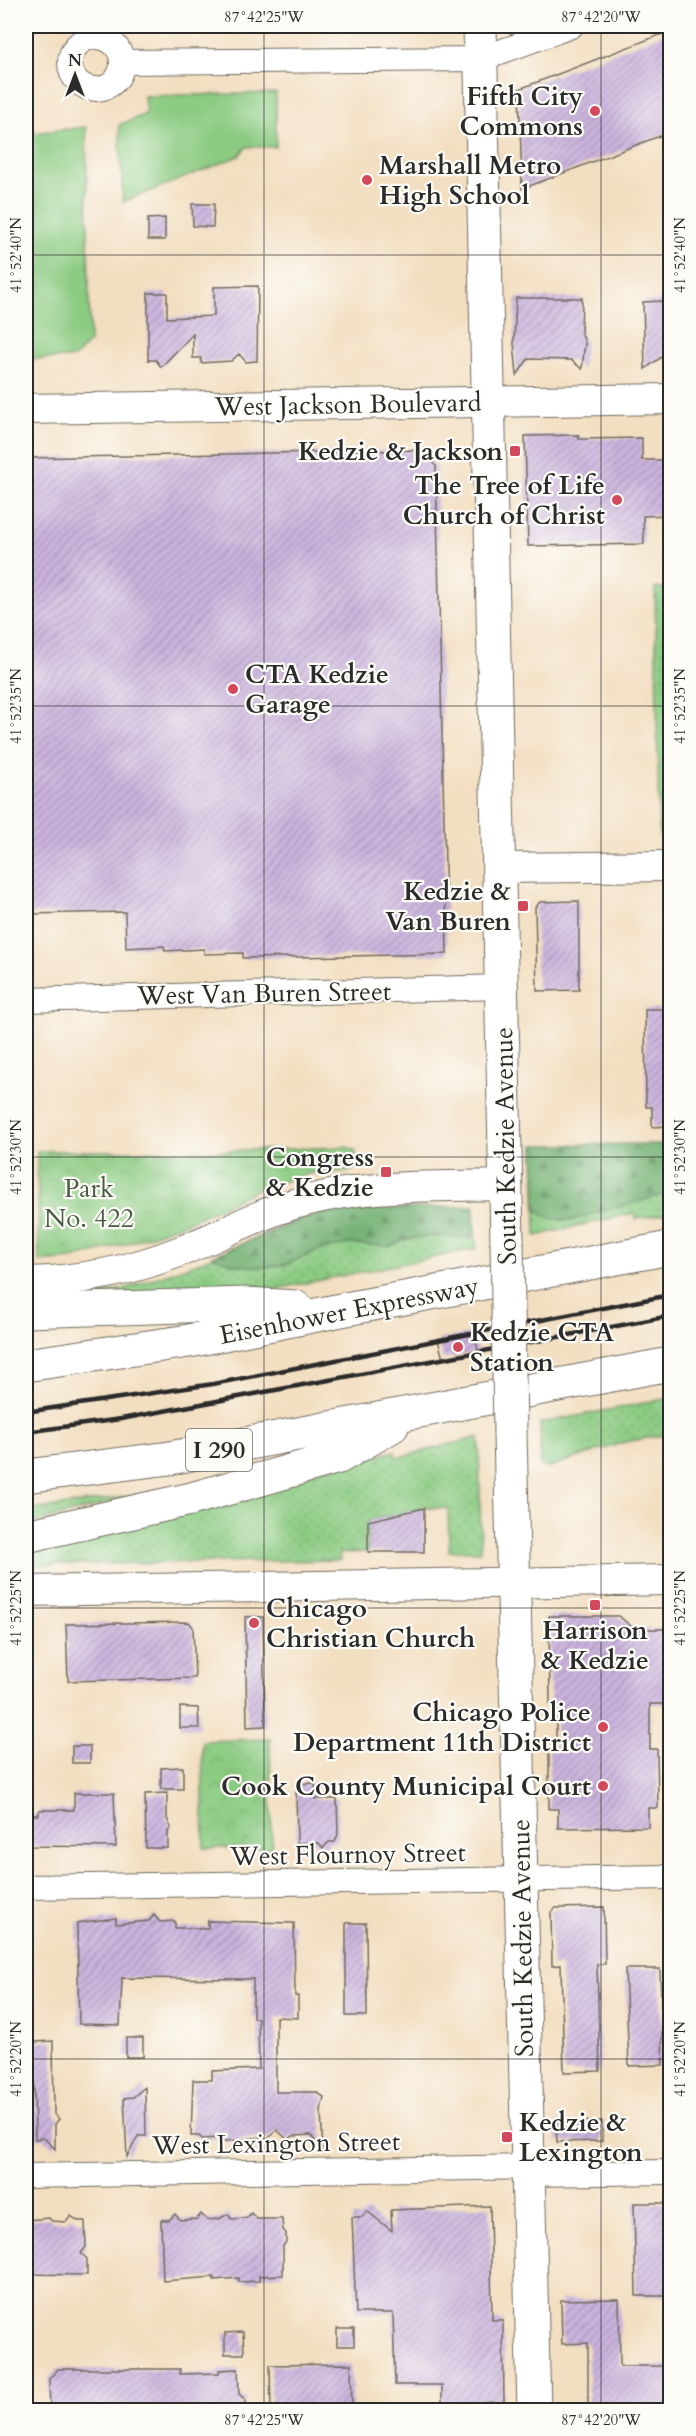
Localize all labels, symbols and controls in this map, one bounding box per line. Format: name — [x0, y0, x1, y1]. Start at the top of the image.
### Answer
text: 87°42'25"W — [224, 7, 304, 27]
text: 87°42'20"W — [561, 7, 641, 27]
north arrow — [45, 45, 105, 105]
text: N — [68, 50, 82, 72]
place label: Fifth City Commons — [459, 79, 583, 144]
marker: Fifth City Commons — [588, 104, 602, 118]
place label: Marshall Metro High School — [379, 148, 561, 213]
marker: Marshall Metro High School — [360, 173, 374, 187]
text: 41°52'40"N — [6, 217, 26, 293]
text: 41°52'40"N — [670, 217, 690, 293]
street label: West Jackson Boulevard — [213, 385, 482, 424]
place label: Kedzie & Jackson — [298, 434, 503, 469]
marker: Kedzie & Jackson — [508, 444, 522, 458]
place label: The Tree of Life Church of Christ — [403, 468, 605, 533]
marker: The Tree of Life Church of Christ — [610, 493, 624, 507]
place label: CTA Kedzie Garage — [245, 657, 389, 722]
text: 41°52'35"N — [6, 668, 26, 744]
text: 41°52'35"N — [670, 668, 690, 744]
marker: CTA Kedzie Garage — [226, 682, 240, 696]
place label: Kedzie & Van Buren — [385, 874, 511, 939]
marker: Kedzie & Van Buren — [516, 899, 530, 913]
street label: West Van Buren Street — [136, 974, 391, 1013]
street label: South Kedzie Avenue — [486, 1027, 525, 1265]
text: 41°52'30"N — [6, 1119, 26, 1195]
text: 41°52'30"N — [670, 1119, 690, 1195]
place label: Congress & Kedzie — [266, 1140, 374, 1205]
marker: Congress & Kedzie — [379, 1165, 393, 1179]
park label: Park No. 422 — [44, 1171, 134, 1236]
street label: Eisenhower Expressway — [216, 1268, 482, 1353]
place label: Kedzie CTA Station — [470, 1315, 614, 1380]
marker: Kedzie CTA Station — [451, 1340, 465, 1354]
road number: I 290 — [186, 1429, 252, 1471]
text: 41°52'25"N — [6, 1570, 26, 1646]
text: 41°52'25"N — [670, 1570, 690, 1646]
place label: Chicago Christian Church — [266, 1591, 475, 1656]
marker: Harrison & Kedzie — [588, 1598, 602, 1612]
place label: Harrison & Kedzie — [541, 1613, 649, 1678]
marker: Chicago Christian Church — [247, 1616, 261, 1630]
place label: Chicago Police Department 11th District — [293, 1695, 591, 1760]
marker: Chicago Police Department 11th District — [596, 1720, 610, 1734]
place label: Cook County Municipal Court — [221, 1769, 591, 1804]
marker: Cook County Municipal Court — [596, 1779, 610, 1793]
street label: South Kedzie Avenue — [503, 1819, 542, 2057]
street label: West Flournoy Street — [229, 1835, 466, 1874]
text: 41°52'20"N — [6, 2021, 26, 2097]
text: 41°52'20"N — [670, 2021, 690, 2097]
place label: Kedzie & Lexington — [519, 2105, 643, 2170]
street label: West Lexington Street — [151, 2124, 400, 2163]
marker: Kedzie & Lexington — [500, 2130, 514, 2144]
text: 87°42'25"W — [224, 2410, 304, 2430]
text: 87°42'20"W — [561, 2410, 641, 2430]

